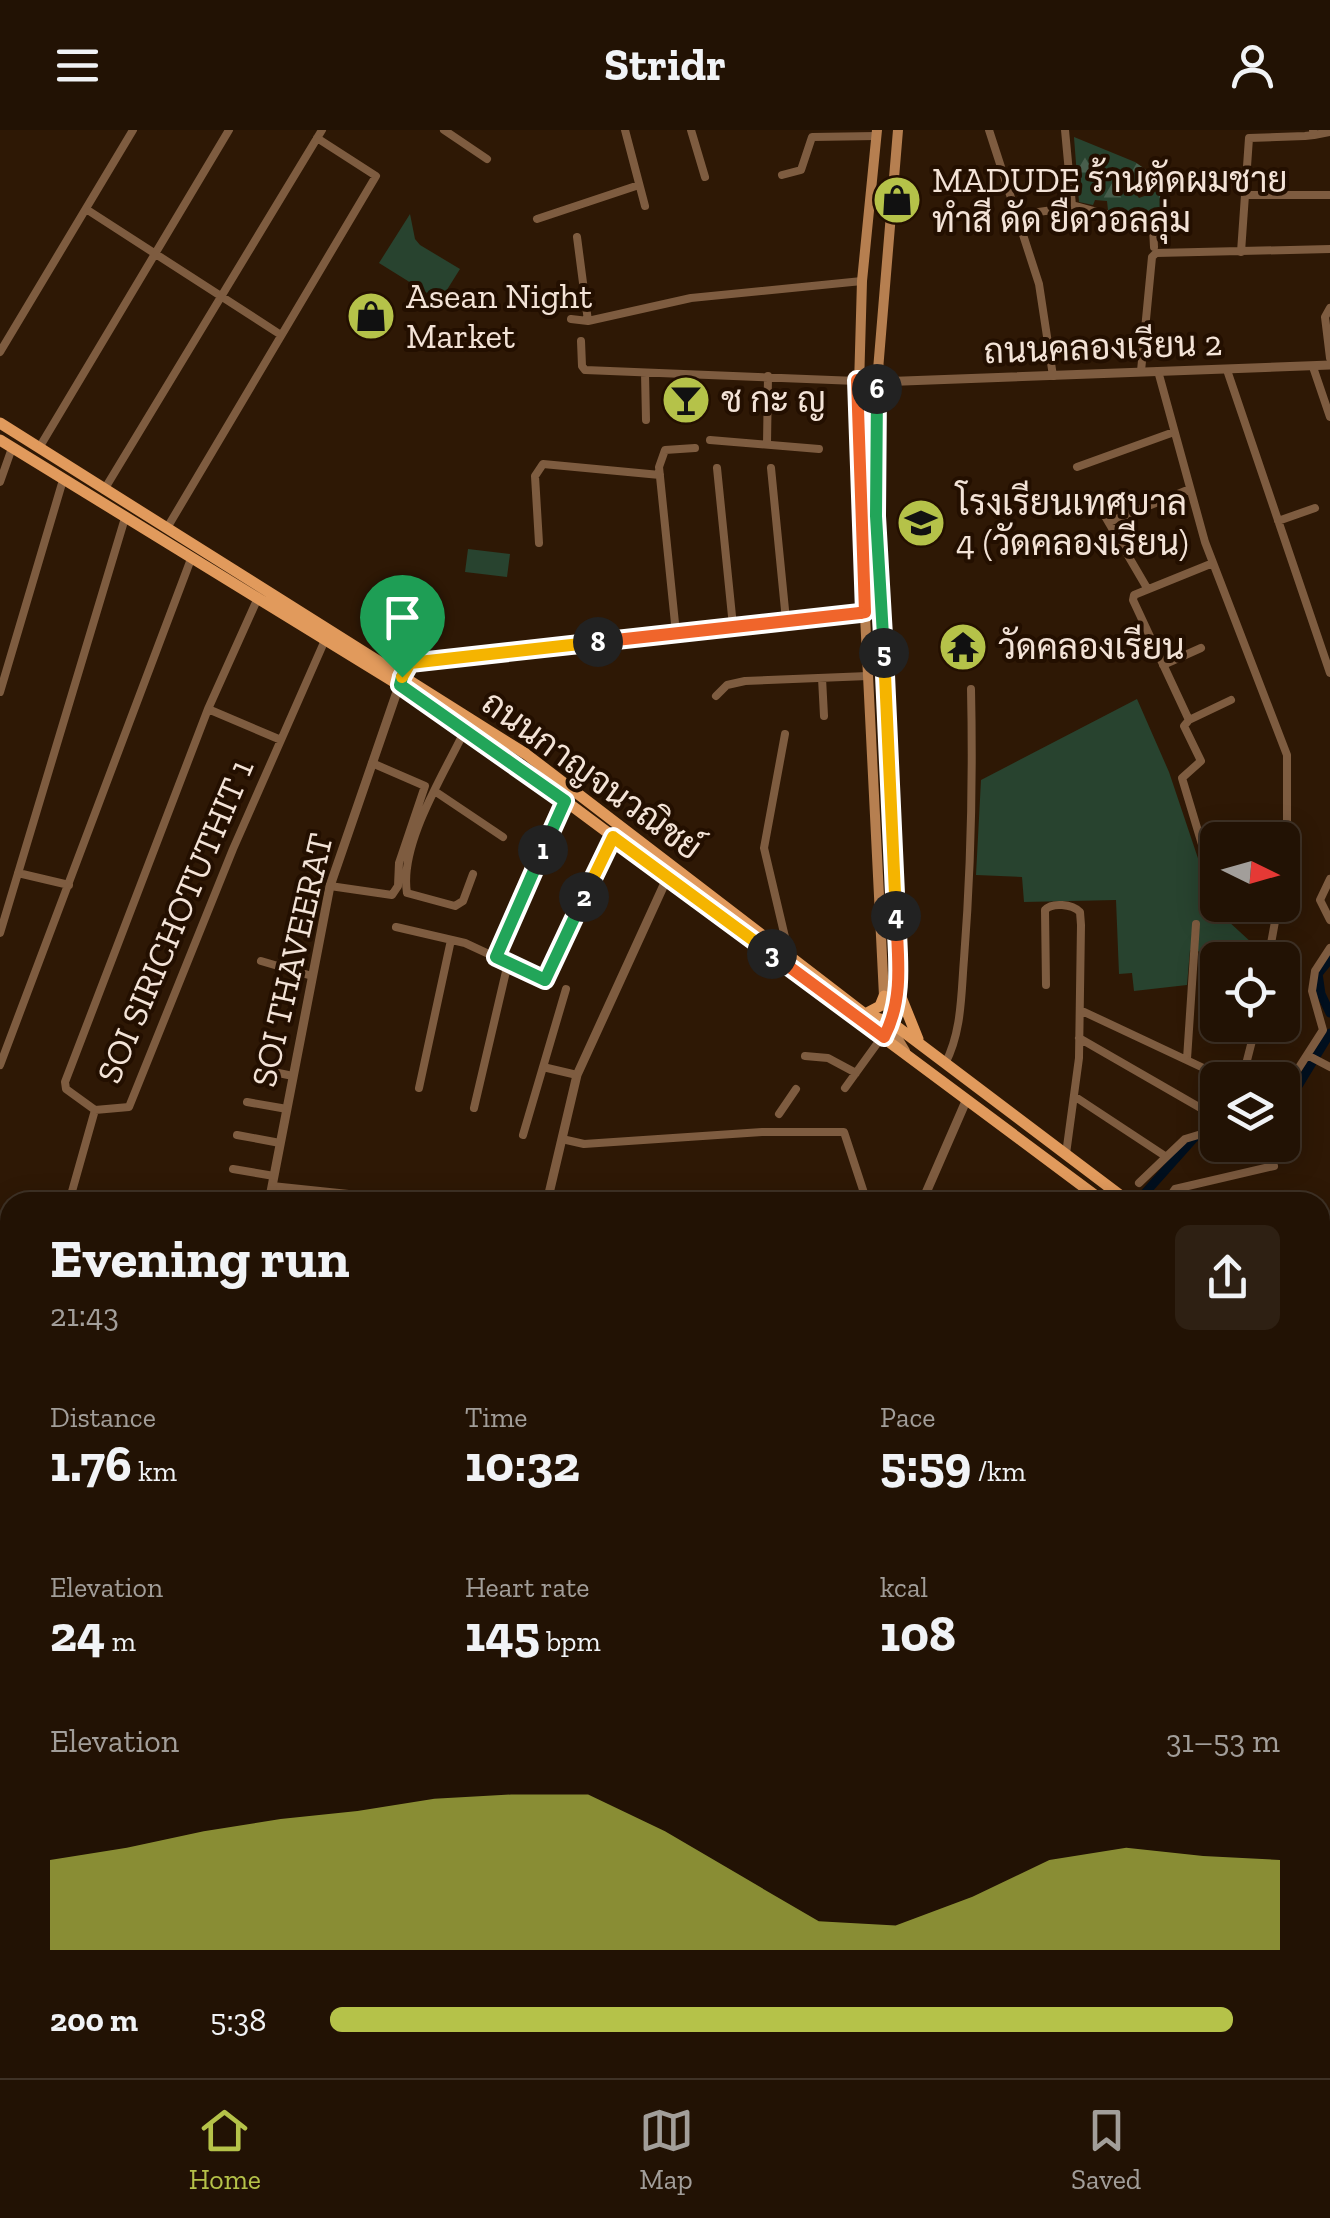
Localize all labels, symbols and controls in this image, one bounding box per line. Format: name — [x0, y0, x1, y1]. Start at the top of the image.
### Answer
icon: menu — [50, 38, 105, 93]
text: Stridr — [604, 38, 726, 92]
icon: person — [1225, 38, 1280, 93]
place label: MADUDE ร้านตัดผมชาย ทำสี ดัด ยืดวอลลุ่ม — [932, 157, 1287, 244]
shop icon: MADUDE ร้านตัดผมชาย ทำสี ดัด ยืดวอลลุ่ม — [871, 174, 923, 226]
place label: Asean Night Market — [406, 275, 592, 357]
shop icon: Asean Night Market — [345, 290, 397, 342]
street label: ถนนคลองเรียน 2 — [983, 320, 1223, 372]
pin: 6 — [852, 364, 902, 414]
text: 6 — [869, 372, 885, 405]
bar icon: ช กะ ญ — [660, 374, 712, 426]
place label: ช กะ ญ — [721, 379, 826, 421]
place label: โรงเรียนเทศบาล 4 (วัดคลองเรียน) — [954, 480, 1189, 564]
school or university icon: โรงเรียนเทศบาล 4 (วัดคลองเรียน) — [895, 497, 947, 549]
pin — [360, 575, 445, 678]
icon: arrive — [375, 590, 430, 645]
pin: 8 — [573, 617, 623, 667]
temple icon: วัดคลองเรียน — [937, 621, 989, 673]
place label: วัดคลองเรียน — [998, 624, 1185, 668]
text: 8 — [590, 625, 606, 658]
pin: 5 — [859, 628, 909, 678]
text: 5 — [877, 636, 891, 669]
street label: ถนนกาญจนวณิชย์ — [474, 680, 711, 869]
street label: SOI SIRICHOTUTHIT 1 — [88, 753, 262, 1089]
north arrow — [1200, 822, 1300, 922]
map controls — [1200, 822, 1300, 1162]
pin: 1 — [518, 825, 568, 875]
street label: SOI THAVEERAT — [242, 829, 342, 1091]
text: 1 — [537, 833, 549, 866]
pin: 2 — [559, 872, 609, 922]
text: 2 — [576, 880, 592, 913]
pin: 4 — [871, 891, 921, 941]
text: 4 — [888, 899, 904, 932]
pin: 3 — [747, 929, 797, 979]
text: 3 — [765, 937, 779, 970]
button: locate — [1200, 942, 1300, 1042]
button: layers — [1200, 1062, 1300, 1162]
text: Evening run — [50, 1225, 350, 1291]
button: share — [1175, 1225, 1280, 1330]
text: 21:43 — [50, 1296, 119, 1334]
text: Distance — [50, 1401, 156, 1434]
text: Time — [465, 1401, 528, 1434]
text: Pace — [880, 1401, 936, 1434]
text: 1.76 — [50, 1434, 132, 1494]
text: 10:32 — [465, 1434, 580, 1494]
text: 5:59 — [880, 1434, 971, 1494]
text: km — [132, 1455, 177, 1488]
text: /km — [971, 1455, 1026, 1488]
text: Elevation — [50, 1571, 163, 1604]
text: Heart rate — [465, 1571, 590, 1604]
text: kcal — [880, 1571, 928, 1604]
text: 24 — [50, 1604, 105, 1664]
text: 145 — [465, 1604, 540, 1664]
text: 108 — [880, 1604, 956, 1664]
text: m — [105, 1625, 136, 1658]
text: bpm — [540, 1625, 601, 1658]
text: Elevation — [50, 1722, 179, 1760]
text: 31–53 m — [1166, 1722, 1280, 1760]
text: 200 m — [50, 2001, 138, 2039]
text: 5:38 — [210, 2001, 266, 2039]
tab: Home — [189, 2103, 261, 2196]
tab: Map — [639, 2103, 694, 2196]
tab: Saved — [1071, 2103, 1141, 2196]

